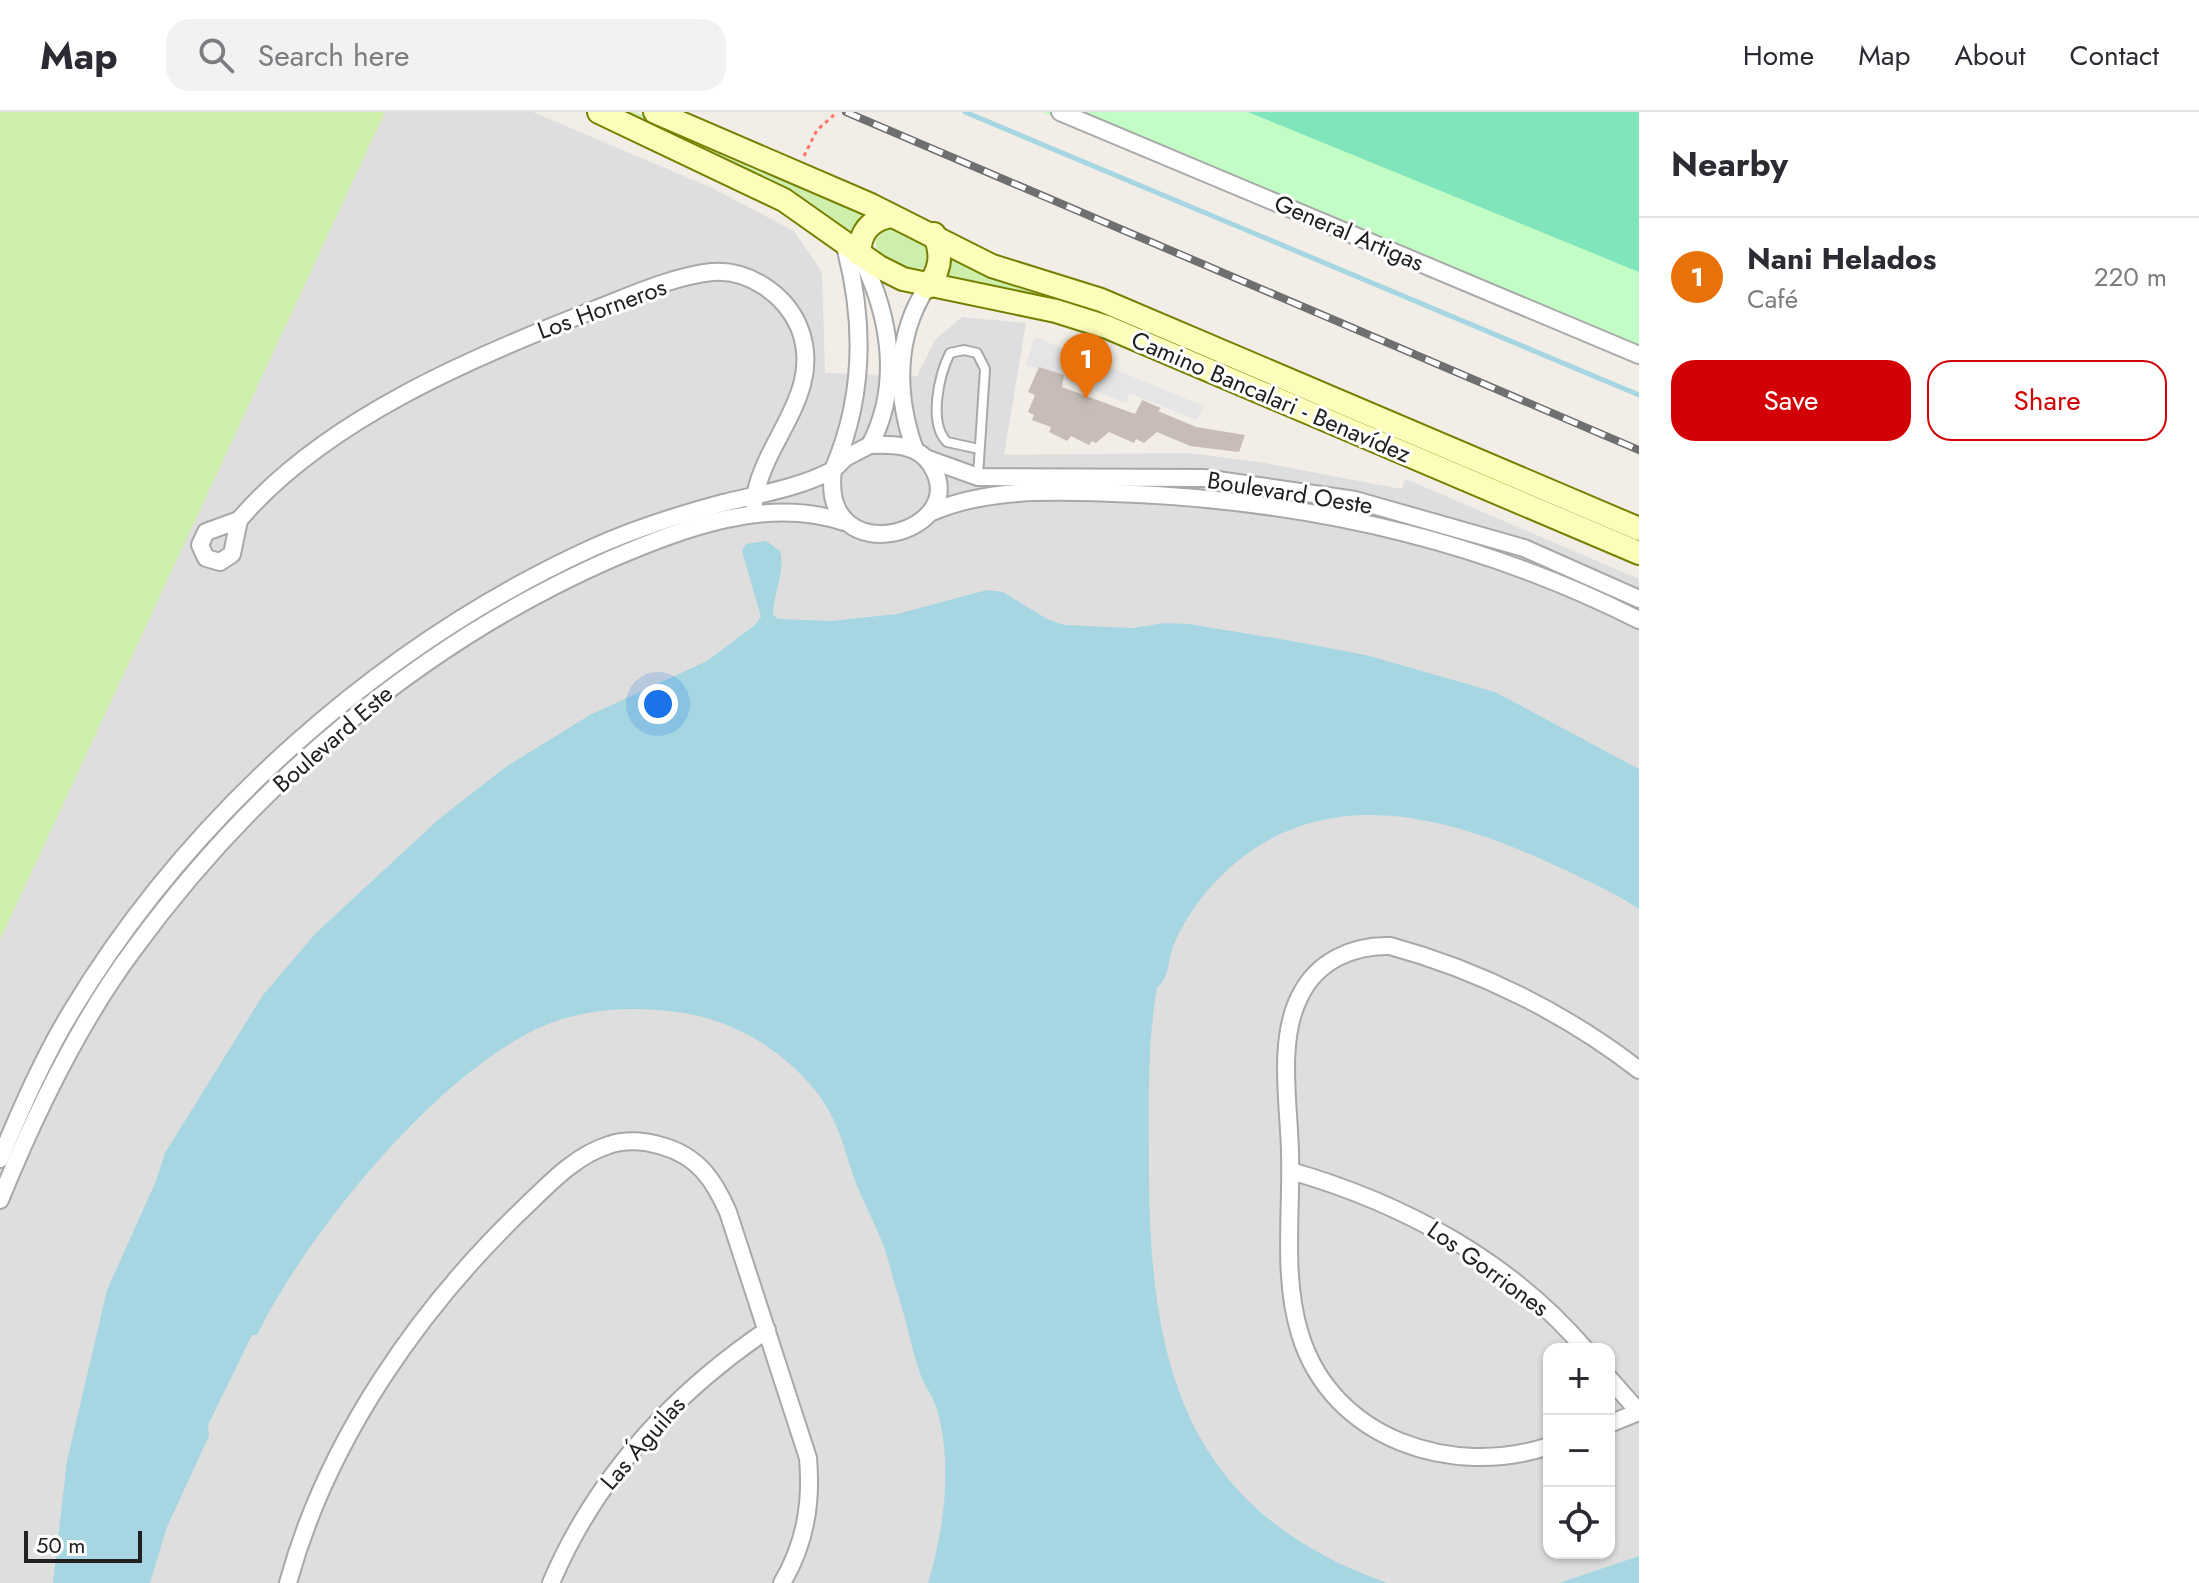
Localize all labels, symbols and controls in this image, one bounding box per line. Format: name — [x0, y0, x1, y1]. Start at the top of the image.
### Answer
search box — [166, 19, 726, 91]
text: Map — [40, 28, 118, 83]
icon: search — [194, 33, 238, 77]
text: Search here — [258, 34, 410, 77]
text: Home — [1743, 35, 1814, 76]
text: Map — [1858, 35, 1910, 76]
text: About — [1954, 35, 2026, 76]
text: Contact — [2070, 35, 2159, 76]
text: Nearby — [1671, 140, 1788, 189]
street label: General Artigas — [1269, 185, 1429, 280]
text: Nani Helados — [1747, 237, 1936, 280]
text: 1 — [1690, 258, 1704, 296]
text: 220 m — [2094, 258, 2167, 296]
street label: Los Horneros — [532, 269, 671, 348]
text: Café — [1747, 280, 1798, 318]
street label: Camino Bancalari - Benavídez — [1126, 322, 1416, 471]
pin: 1 — [1060, 333, 1112, 399]
button: Save — [1671, 360, 1911, 441]
button: Share — [1927, 360, 2167, 441]
street label: Boulevard Oeste — [1205, 462, 1375, 523]
street label: Boulevard Este — [265, 677, 400, 801]
your location — [638, 684, 678, 724]
street label: Los Gorriones — [1420, 1212, 1556, 1325]
map controls — [1543, 1343, 1615, 1559]
button: + — [1543, 1343, 1615, 1415]
street label: Las Águilas — [592, 1388, 693, 1497]
button: − — [1543, 1415, 1615, 1487]
button: locate — [1543, 1487, 1615, 1559]
scale bar — [24, 1527, 142, 1563]
text: 50 m — [36, 1529, 85, 1561]

